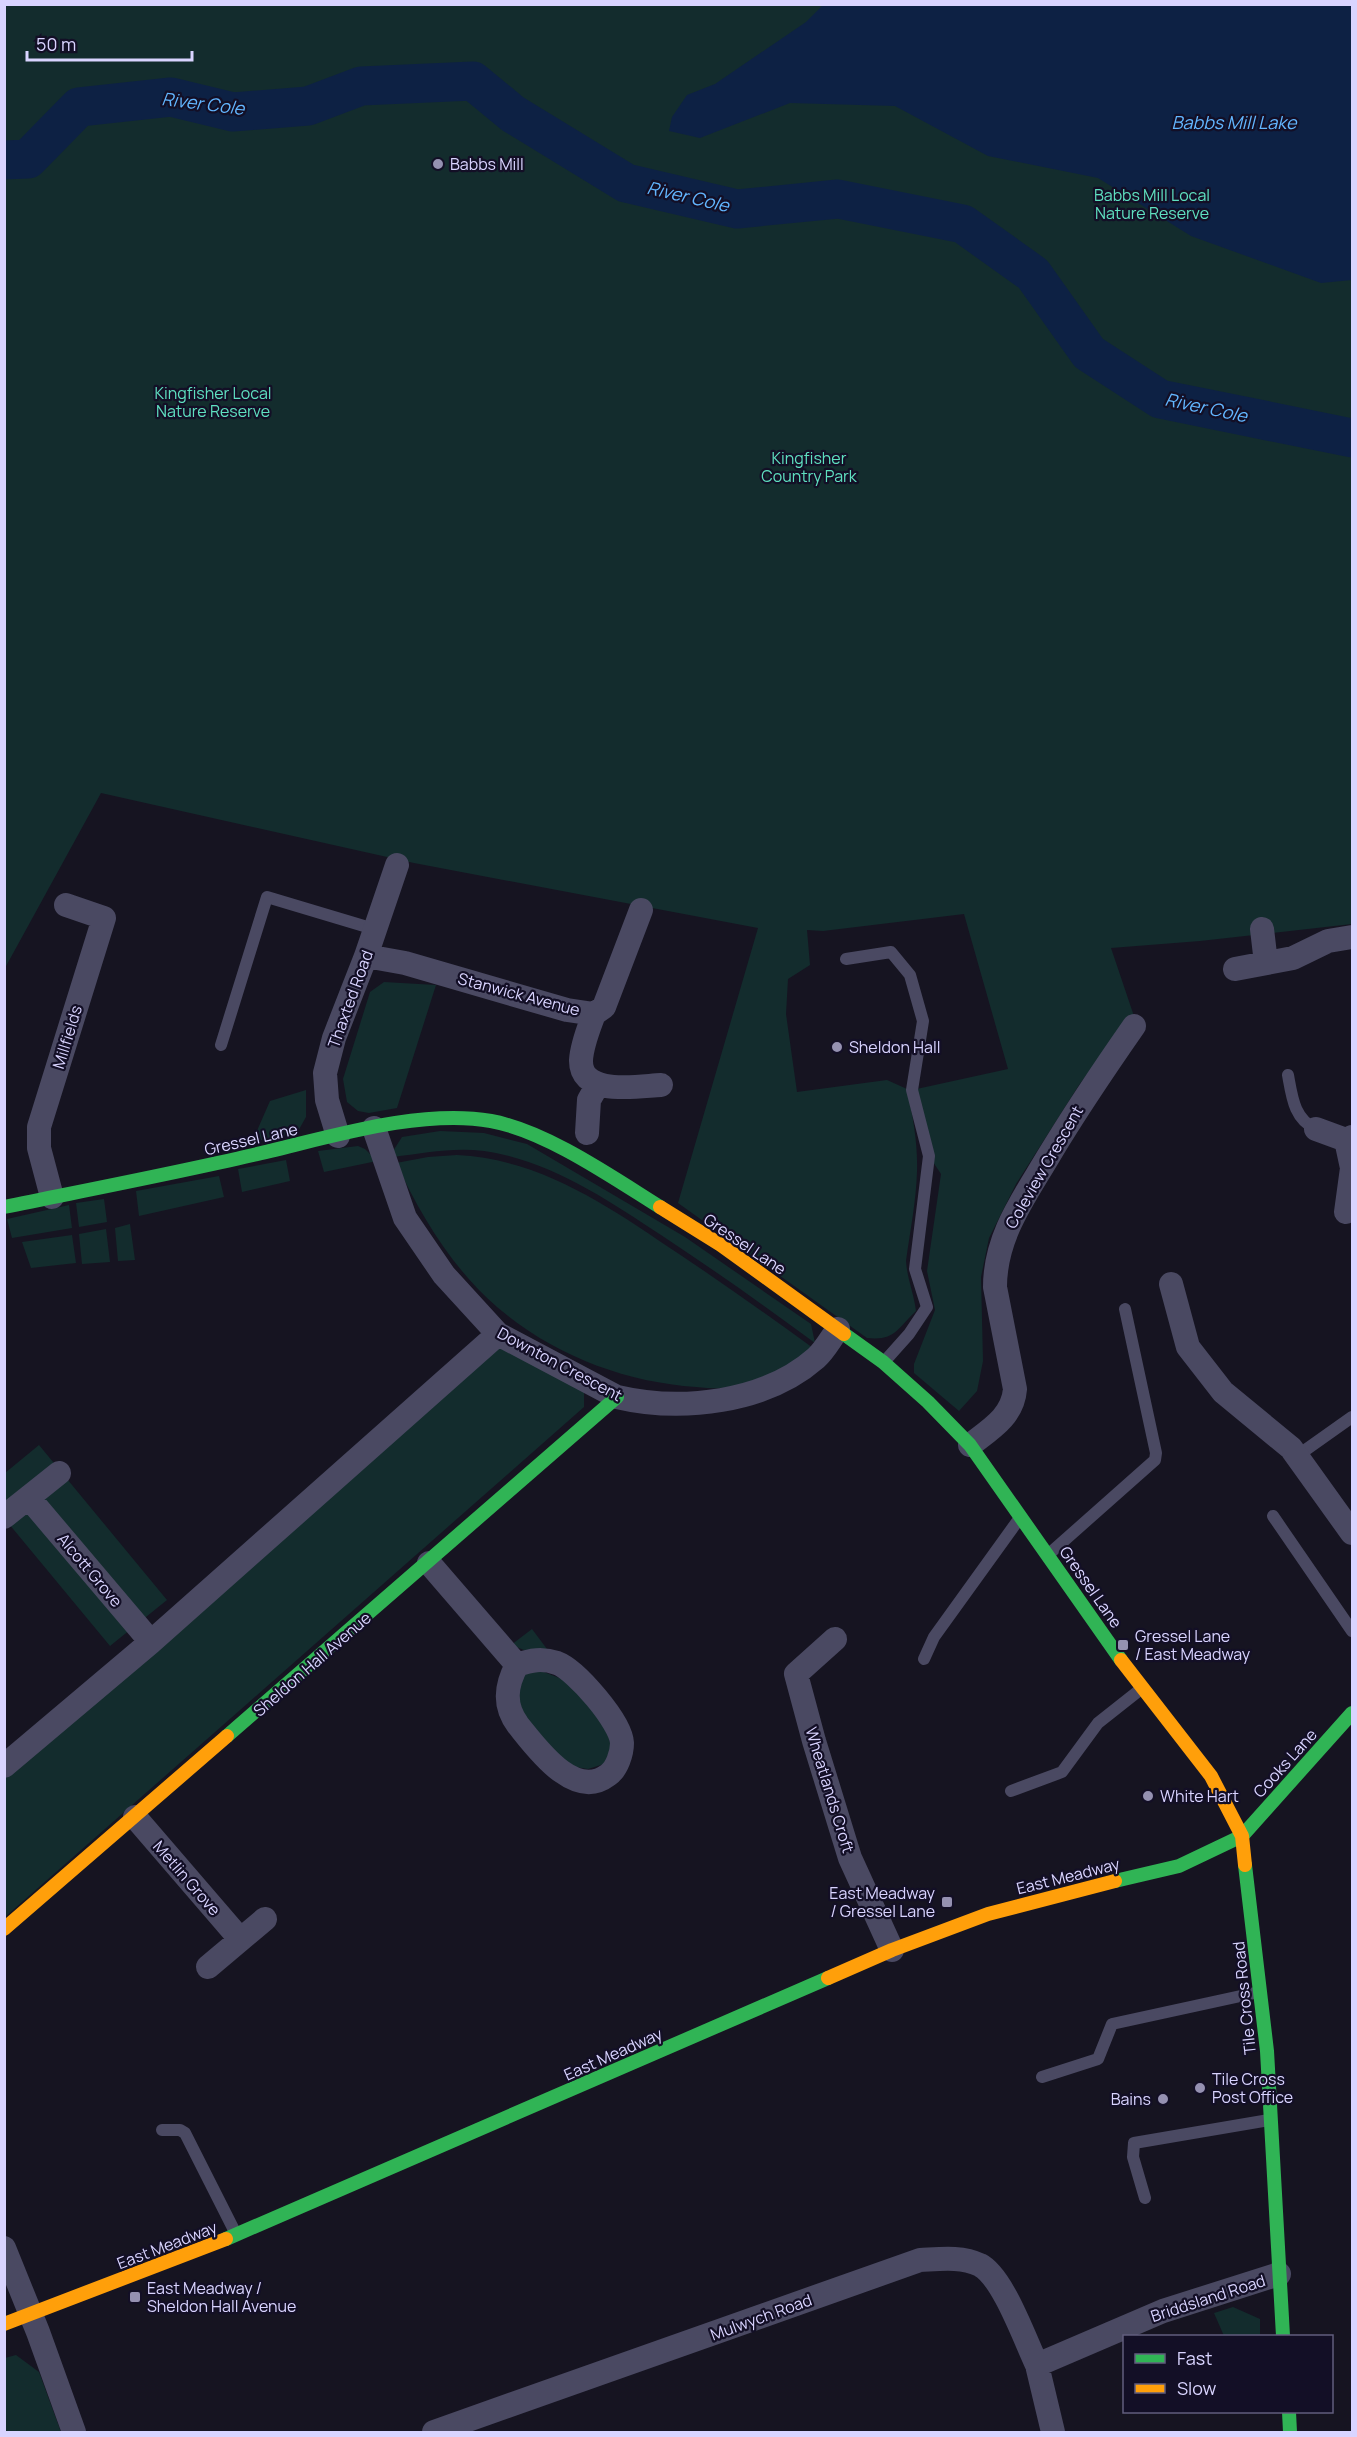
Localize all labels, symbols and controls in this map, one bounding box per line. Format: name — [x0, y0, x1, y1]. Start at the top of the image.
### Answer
scale bar — [27, 24, 192, 62]
text: 50 m — [36, 32, 76, 56]
water label: River Cole — [160, 86, 247, 120]
water label: Babbs Mill Lake — [1171, 110, 1298, 134]
place label: Babbs Mill — [450, 153, 524, 175]
marker: Babbs Mill — [431, 157, 445, 171]
water label: River Cole — [645, 175, 733, 217]
park label: Babbs Mill Local Nature Reserve — [1094, 184, 1210, 224]
park label: Kingfisher Local Nature Reserve — [154, 382, 272, 422]
water label: River Cole — [1163, 387, 1251, 428]
park label: Kingfisher Country Park — [761, 447, 858, 487]
street label: Thaxted Road — [322, 947, 378, 1051]
street label: Stanwick Avenue — [456, 967, 582, 1021]
street label: Millfields — [47, 1003, 87, 1071]
place label: Sheldon Hall — [849, 1036, 940, 1058]
marker: Sheldon Hall — [830, 1040, 844, 1054]
street label: Coleview Crescent — [1000, 1102, 1088, 1232]
street label: Gressel Lane — [202, 1118, 300, 1160]
street label: Gressel Lane — [699, 1208, 791, 1280]
street label: Downton Crescent — [494, 1322, 626, 1406]
street label: Alcott Grove — [53, 1528, 127, 1612]
street label: Gressel Lane — [1055, 1542, 1127, 1632]
street label: Sheldon Hall Avenue — [248, 1607, 376, 1721]
place label: Gressel Lane / East Meadway — [1135, 1625, 1251, 1665]
marker: Gressel Lane / East Meadway — [1116, 1638, 1130, 1652]
street label: Wheatlands Croft — [800, 1724, 860, 1856]
street label: Cooks Lane — [1248, 1724, 1322, 1802]
place label: White Hart — [1160, 1785, 1239, 1807]
marker: White Hart — [1141, 1789, 1155, 1803]
street label: Metlin Grove — [148, 1836, 226, 1920]
street label: East Meadway — [1014, 1852, 1122, 1899]
place label: East Meadway / Gressel Lane — [829, 1882, 936, 1922]
marker: East Meadway / Gressel Lane — [940, 1895, 954, 1909]
street label: Tile Cross Road — [1227, 1940, 1261, 2056]
street label: East Meadway — [560, 2022, 666, 2086]
place label: Tile Cross Post Office — [1212, 2068, 1293, 2108]
marker: Tile Cross Post Office — [1193, 2081, 1207, 2095]
place label: Bains — [1111, 2088, 1151, 2110]
marker: Bains — [1156, 2092, 1170, 2106]
street label: East Meadway — [114, 2216, 221, 2274]
street label: Briddsland Road — [1148, 2269, 1268, 2327]
place label: East Meadway / Sheldon Hall Avenue — [147, 2277, 296, 2317]
street label: Mulwych Road — [707, 2288, 815, 2346]
marker: East Meadway / Sheldon Hall Avenue — [128, 2290, 142, 2304]
legend — [1123, 2335, 1333, 2413]
text: Fast — [1177, 2346, 1212, 2370]
text: Slow — [1177, 2376, 1217, 2400]

